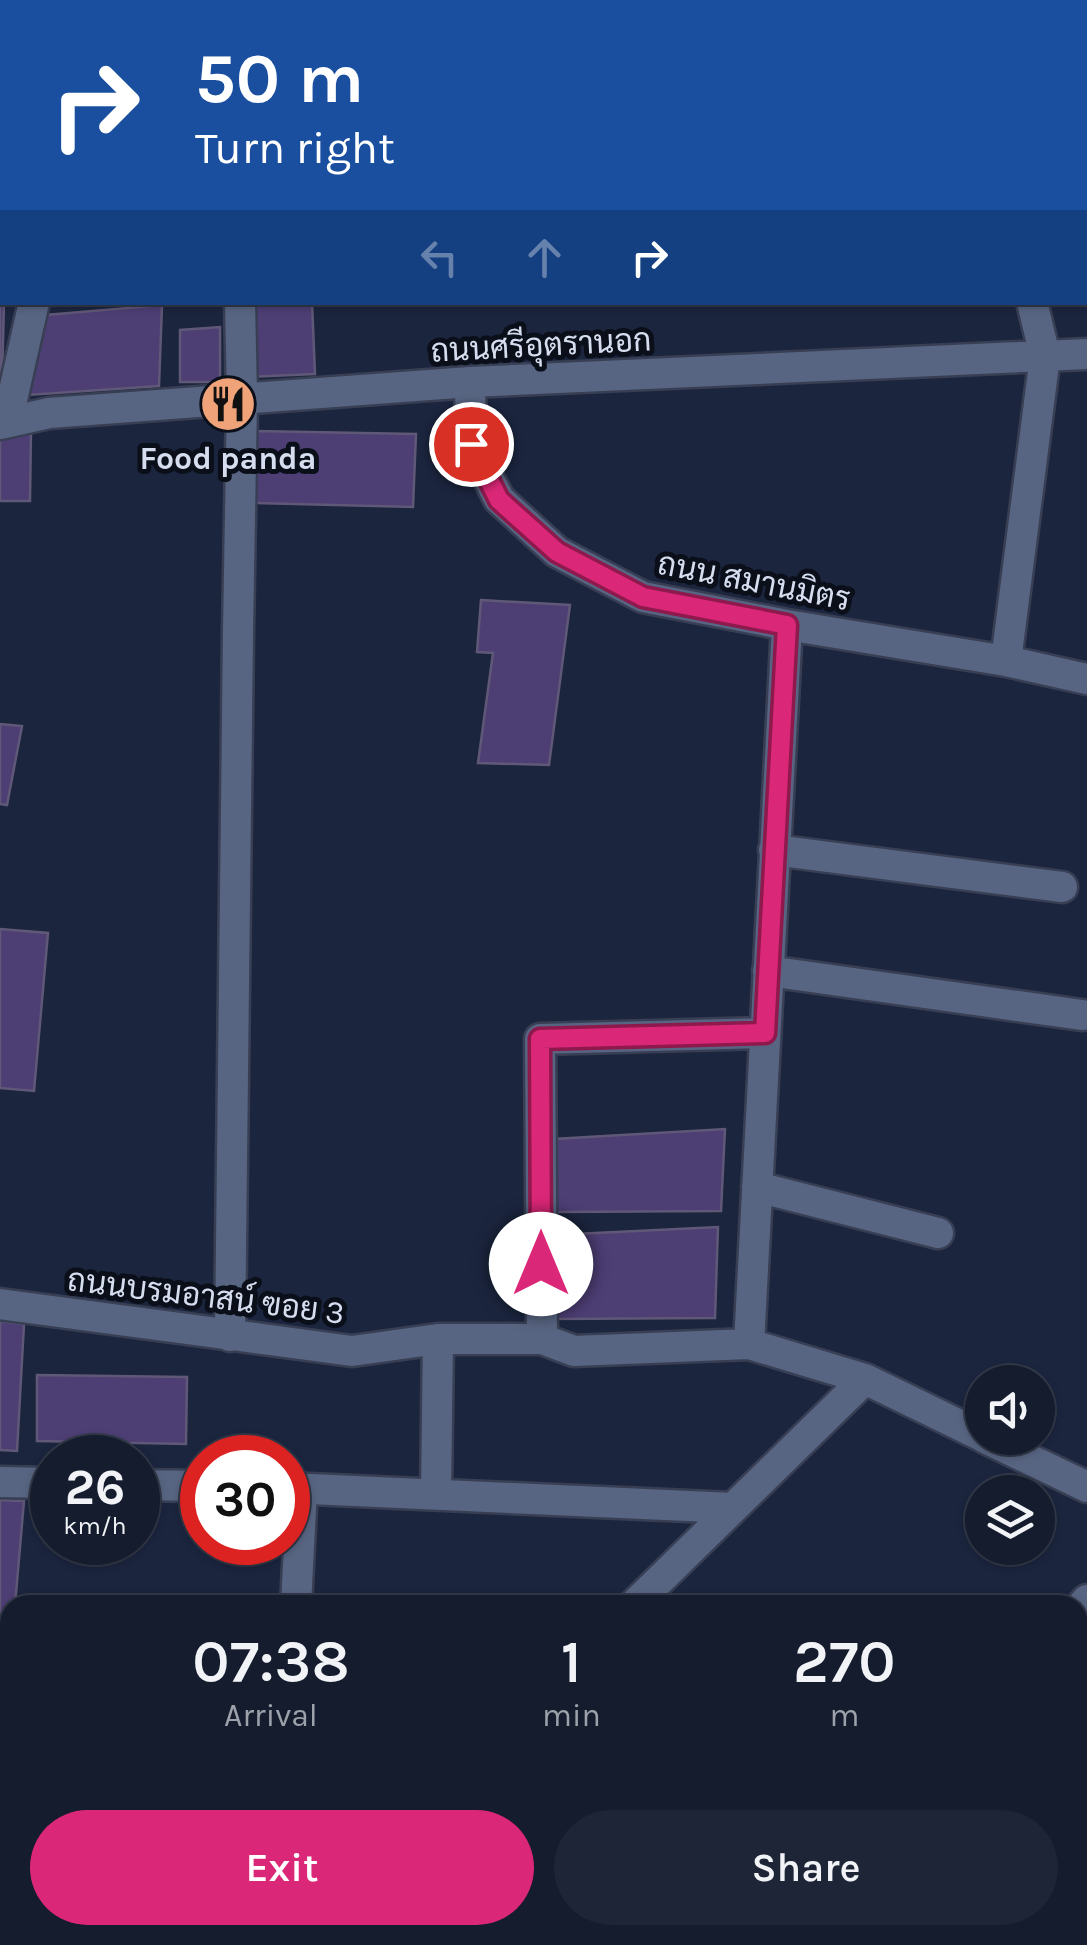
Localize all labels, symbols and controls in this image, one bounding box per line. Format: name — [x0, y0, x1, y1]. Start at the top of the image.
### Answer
text: 50 m — [195, 38, 364, 120]
icon: right — [30, 40, 160, 170]
text: Turn right — [195, 122, 395, 174]
icon: left — [412, 230, 467, 285]
icon: ahead — [517, 230, 572, 285]
icon: right — [622, 230, 677, 285]
street label: ถนนศรีอุตรานอก — [430, 319, 652, 373]
restaurant icon: Food panda — [198, 374, 258, 434]
pin — [429, 402, 514, 487]
icon: arrive — [444, 417, 499, 472]
place label: Food panda — [140, 440, 316, 477]
street label: ถนน สมานมิตร — [654, 545, 853, 618]
position arrow — [489, 1212, 593, 1316]
street label: ถนนบรมอาสน์ ฃอย 3 — [65, 1258, 347, 1332]
map controls — [965, 1365, 1055, 1565]
button: sound — [965, 1365, 1055, 1455]
speed limit sign: 30 — [180, 1435, 310, 1565]
text: 26 — [65, 1458, 125, 1517]
button: layers — [965, 1475, 1055, 1565]
text: km/h — [63, 1511, 127, 1540]
text: 07:38 — [192, 1627, 350, 1697]
text: 1 — [561, 1627, 582, 1697]
text: 270 — [793, 1627, 896, 1697]
text: Arrival — [224, 1697, 318, 1734]
text: min — [542, 1697, 601, 1734]
text: m — [829, 1697, 859, 1734]
button: Exit — [30, 1810, 534, 1925]
button: Share — [554, 1810, 1058, 1925]

